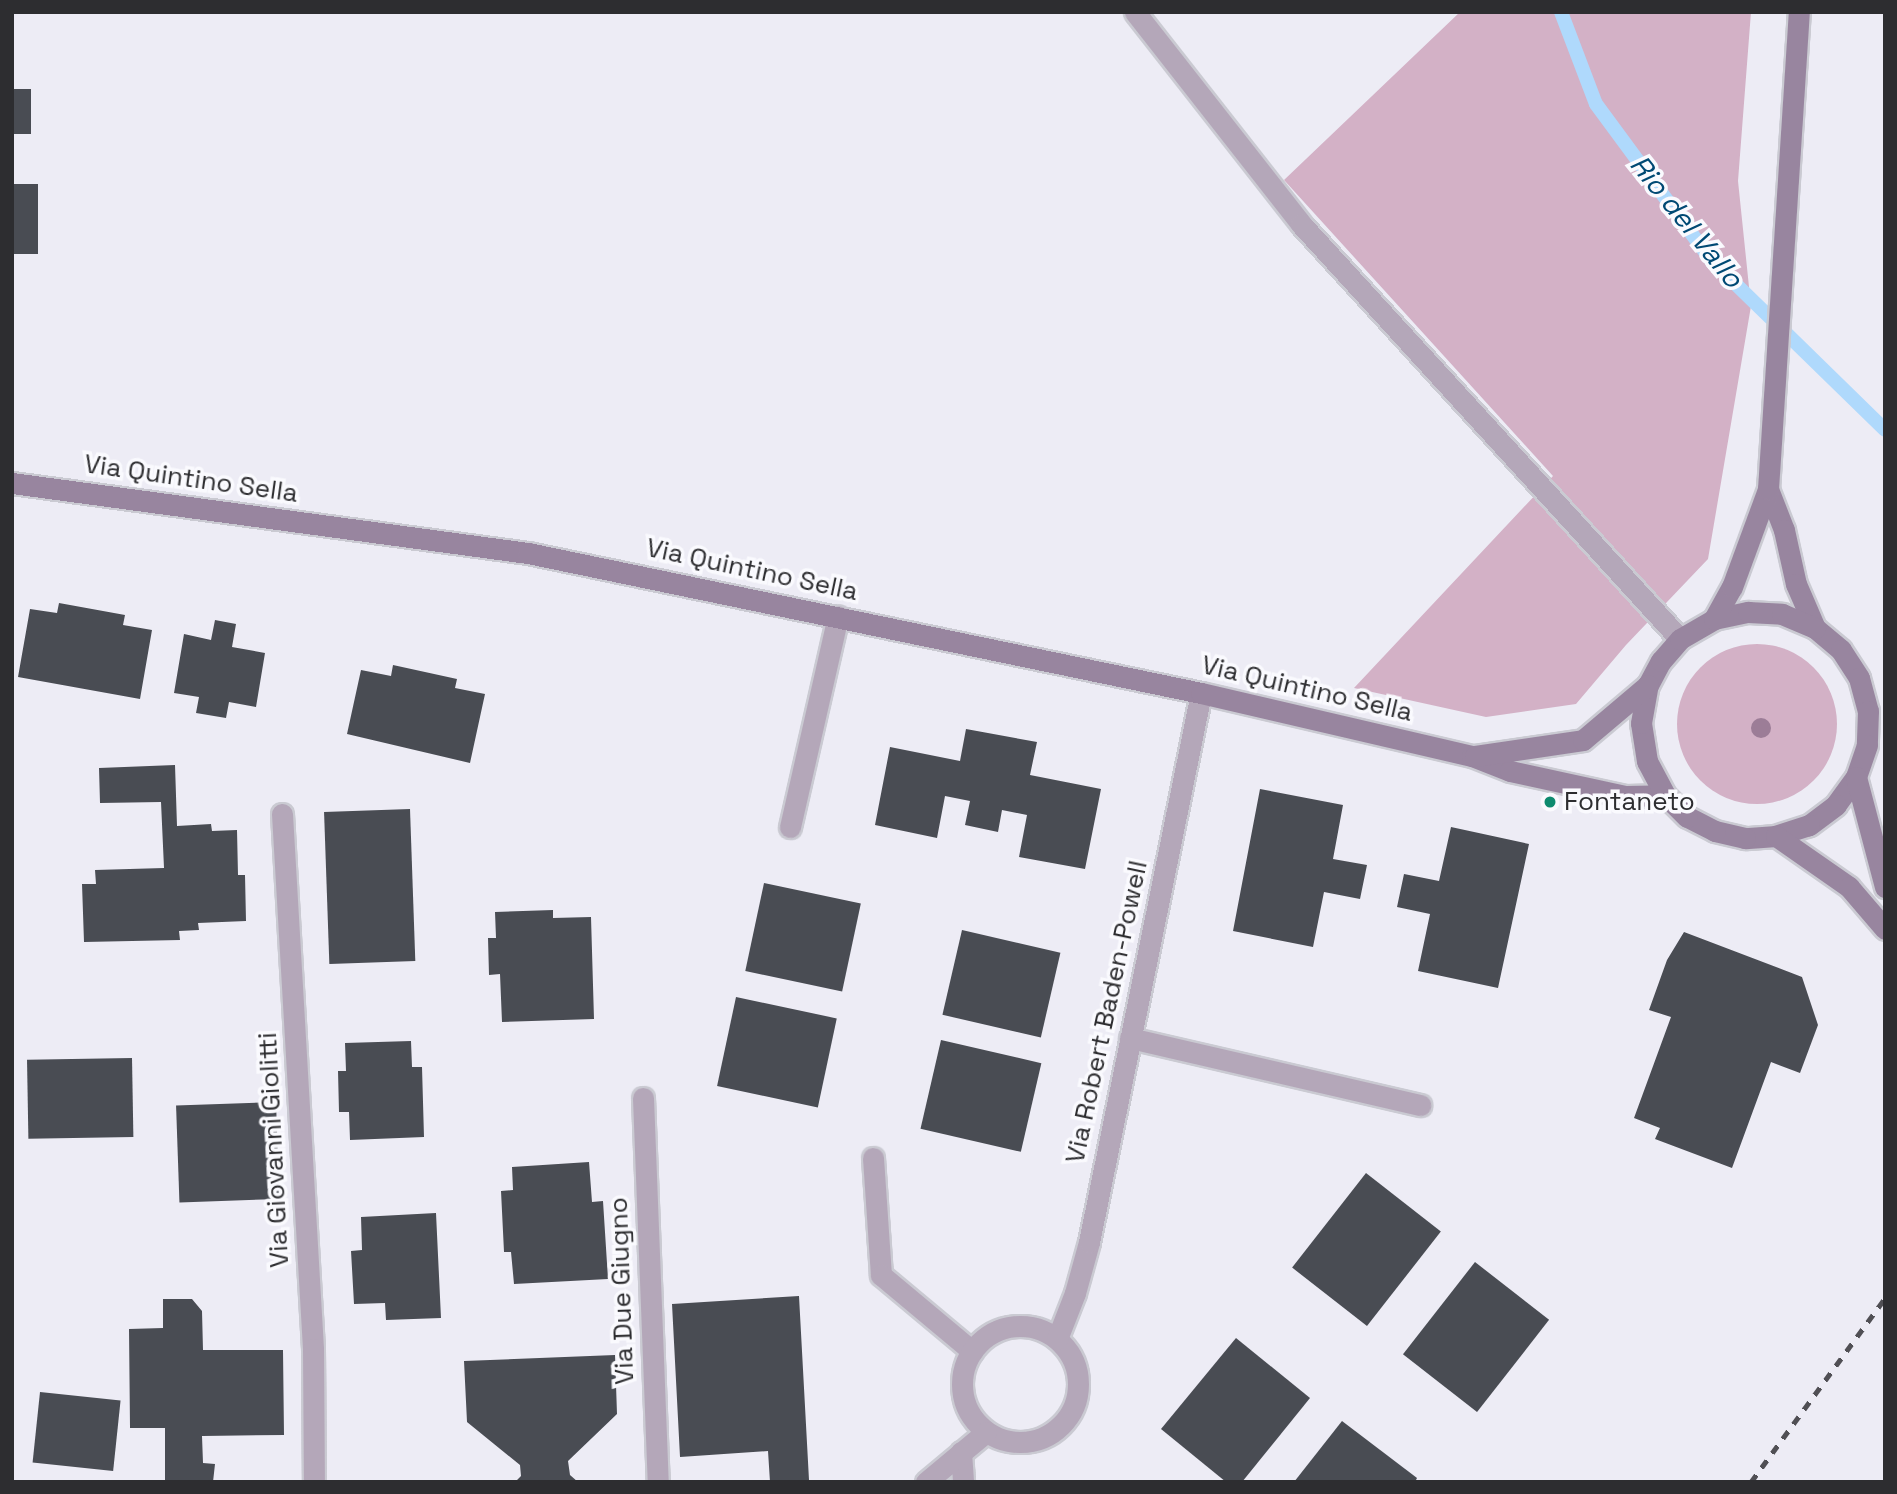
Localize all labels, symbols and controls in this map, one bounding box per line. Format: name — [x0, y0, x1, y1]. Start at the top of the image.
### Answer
water label: Rio del Vallo — [1623, 148, 1751, 294]
street label: Via Quintino Sella — [82, 449, 300, 509]
street label: Via Quintino Sella — [643, 532, 861, 608]
street label: Via Quintino Sella — [1199, 650, 1415, 728]
place label: Fontaneto — [1564, 786, 1695, 818]
marker: Fontaneto — [1542, 794, 1558, 810]
street label: Via Robert Baden-Powell — [1060, 858, 1154, 1166]
street label: Via Giovanni Giolitti — [252, 1031, 296, 1269]
street label: Via Due Giugno — [603, 1197, 641, 1385]

